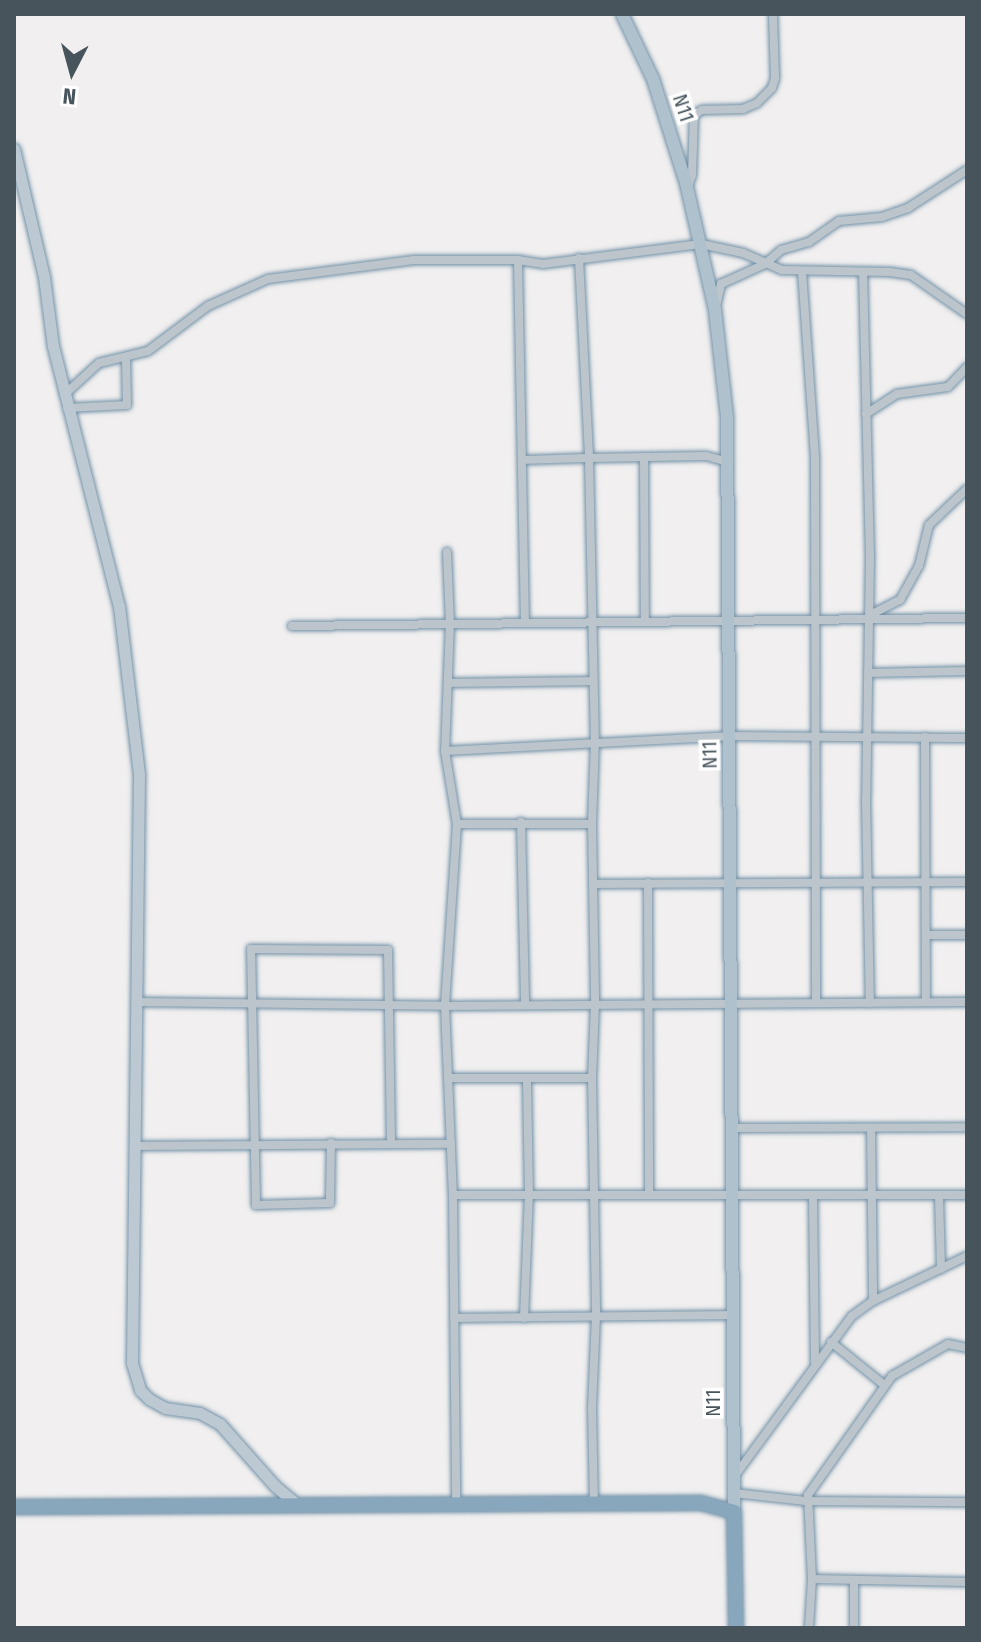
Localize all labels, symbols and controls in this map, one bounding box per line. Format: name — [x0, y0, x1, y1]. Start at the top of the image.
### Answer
north arrow — [32, 32, 112, 112]
text: N — [61, 82, 77, 110]
street label: N11 — [667, 91, 699, 125]
street label: N11 — [698, 741, 722, 769]
street label: N11 — [701, 1389, 725, 1417]

